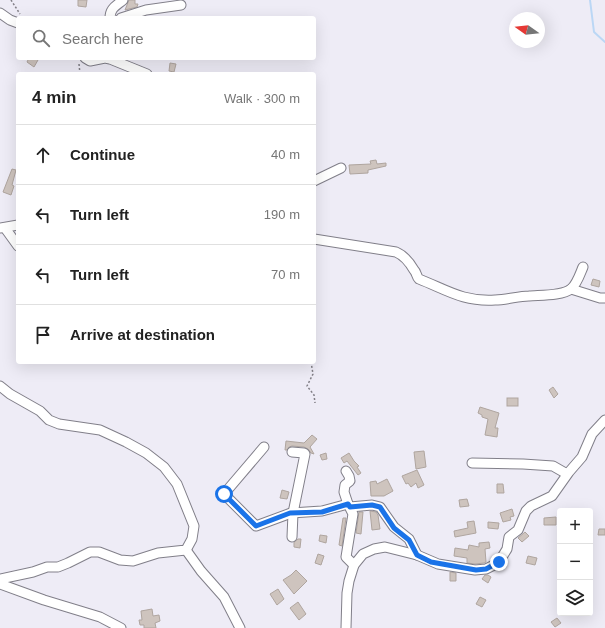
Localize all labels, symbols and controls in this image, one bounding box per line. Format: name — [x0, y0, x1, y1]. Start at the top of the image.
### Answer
north arrow — [509, 12, 545, 48]
search box — [16, 16, 316, 60]
icon: search — [30, 27, 52, 49]
text: Search here — [62, 30, 144, 47]
text: 4 min — [32, 88, 76, 107]
text: Walk · 300 m — [224, 91, 300, 106]
icon: ahead — [32, 144, 54, 166]
text: Continue — [70, 146, 135, 163]
text: 40 m — [271, 147, 300, 162]
icon: left — [32, 204, 54, 226]
text: Turn left — [70, 206, 129, 223]
text: 190 m — [264, 207, 300, 222]
icon: left — [32, 264, 54, 286]
text: Turn left — [70, 266, 129, 283]
text: 70 m — [271, 267, 300, 282]
icon: arrive — [32, 324, 54, 346]
text: Arrive at destination — [70, 326, 215, 343]
route start — [215, 485, 233, 503]
map controls — [557, 508, 593, 616]
button: + — [557, 508, 593, 544]
button: − — [557, 544, 593, 580]
route end — [490, 553, 508, 571]
button: layers — [557, 580, 593, 616]

